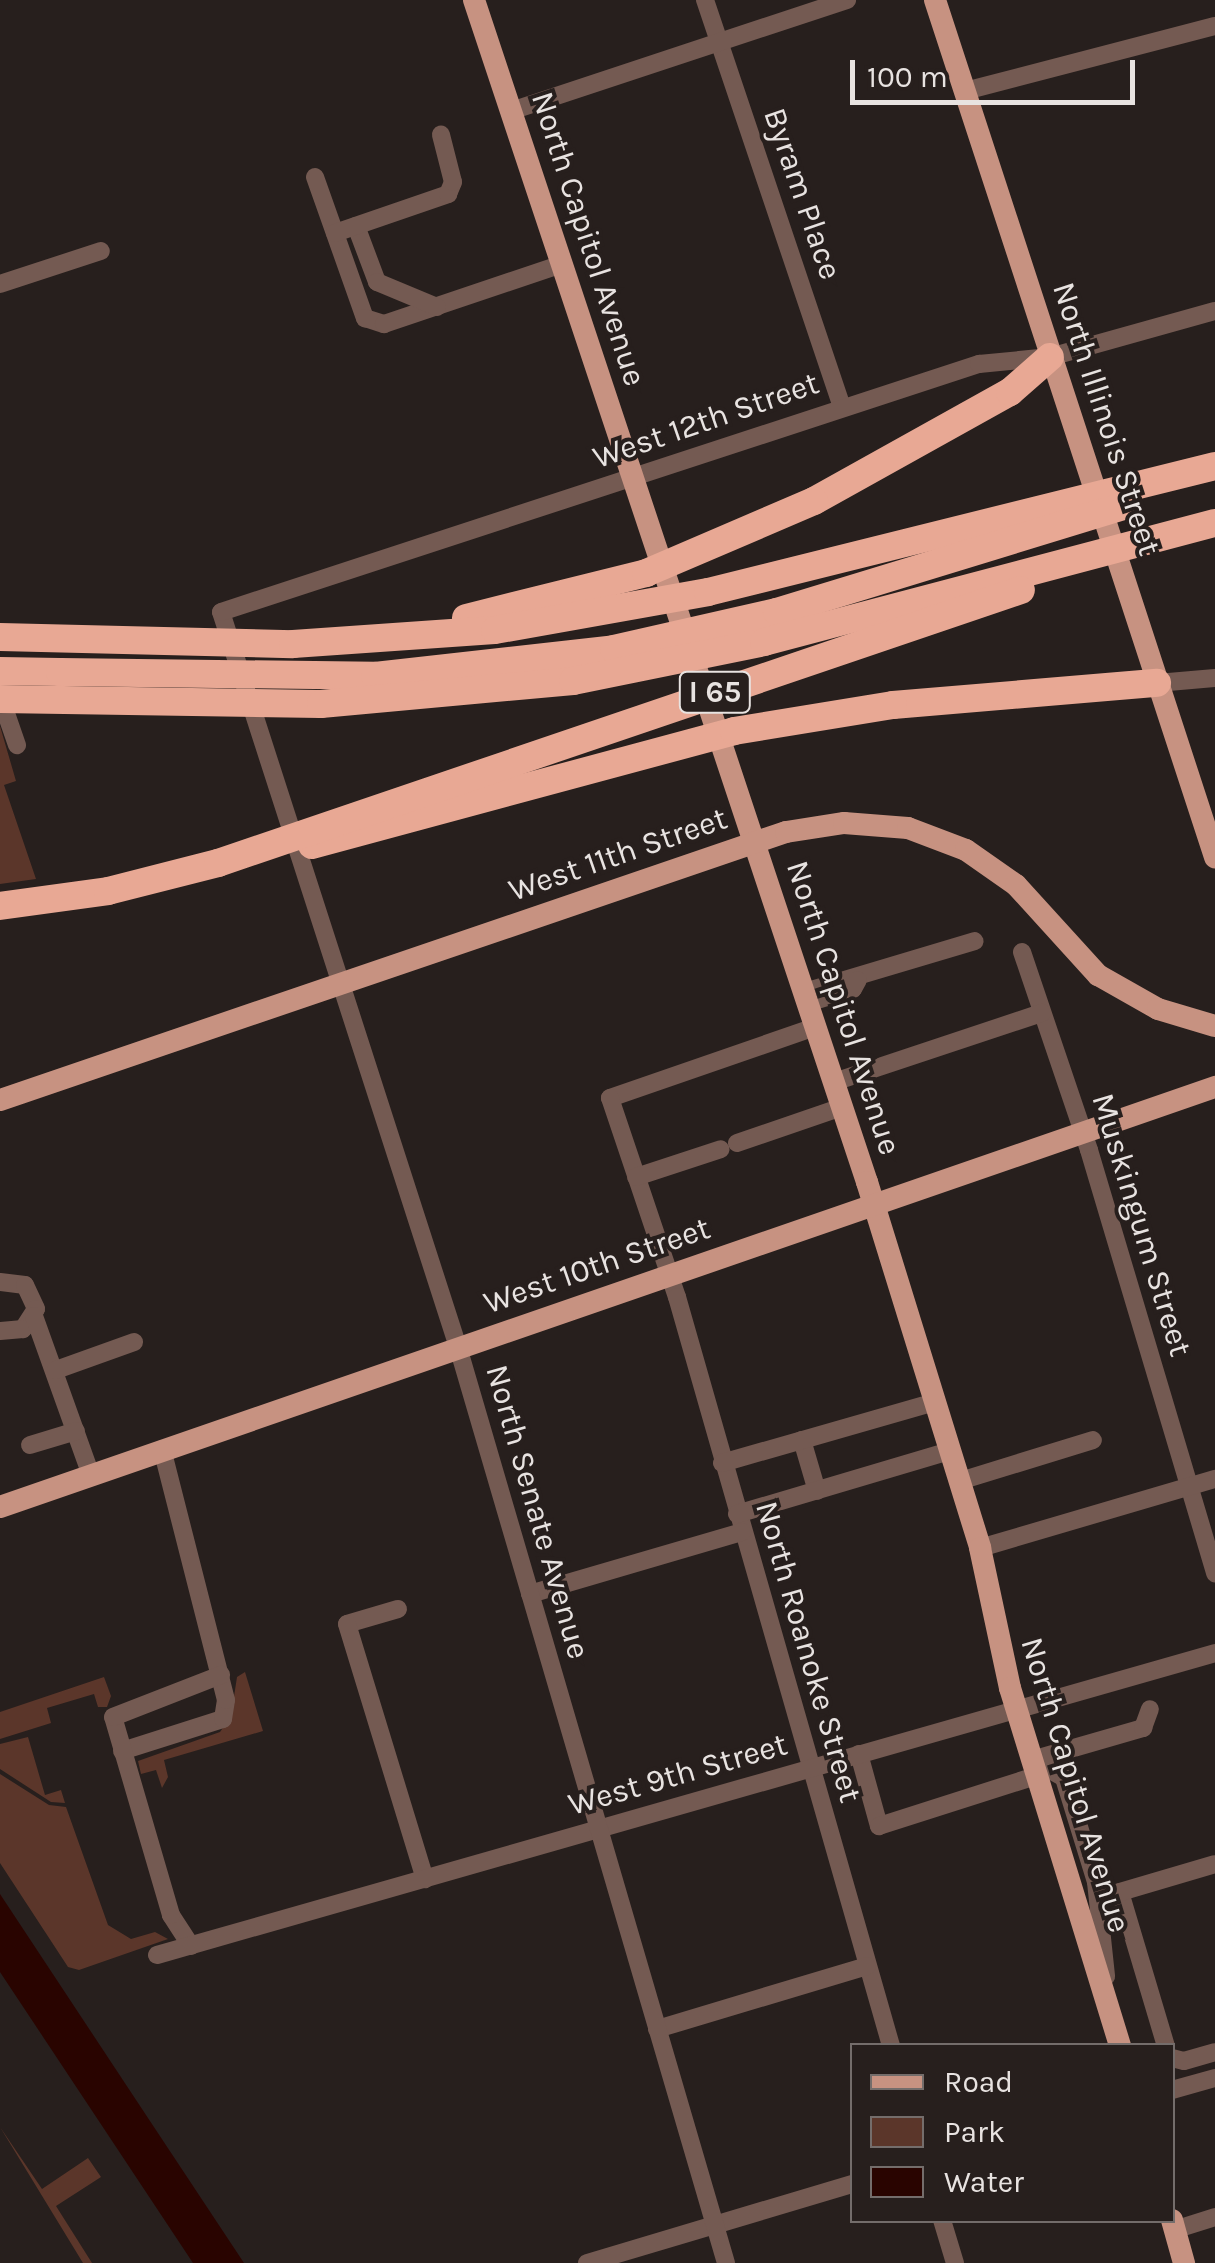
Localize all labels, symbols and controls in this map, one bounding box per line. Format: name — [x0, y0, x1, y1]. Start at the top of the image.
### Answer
scale bar — [855, 40, 1140, 102]
text: 100 m — [867, 59, 948, 95]
street label: North Capitol Avenue — [522, 87, 654, 391]
street label: Byram Place — [755, 103, 849, 285]
street label: North Illinois Street — [1044, 278, 1168, 560]
street label: West 12th Street — [588, 364, 824, 478]
road number: I 65 — [678, 667, 752, 717]
street label: West 11th Street — [504, 800, 732, 910]
street label: North Capitol Avenue — [777, 856, 909, 1160]
street label: Muskingum Street — [1083, 1089, 1199, 1361]
street label: West 10th Street — [479, 1209, 715, 1323]
street label: North Senate Avenue — [477, 1361, 597, 1663]
street label: North Roanoke Street — [747, 1497, 869, 1807]
street label: North Capitol Avenue — [1012, 1633, 1138, 1937]
street label: West 9th Street — [564, 1725, 792, 1825]
legend — [850, 2043, 1175, 2223]
text: Road — [944, 2064, 1013, 2100]
text: Park — [944, 2114, 1005, 2150]
text: Water — [944, 2164, 1024, 2200]

